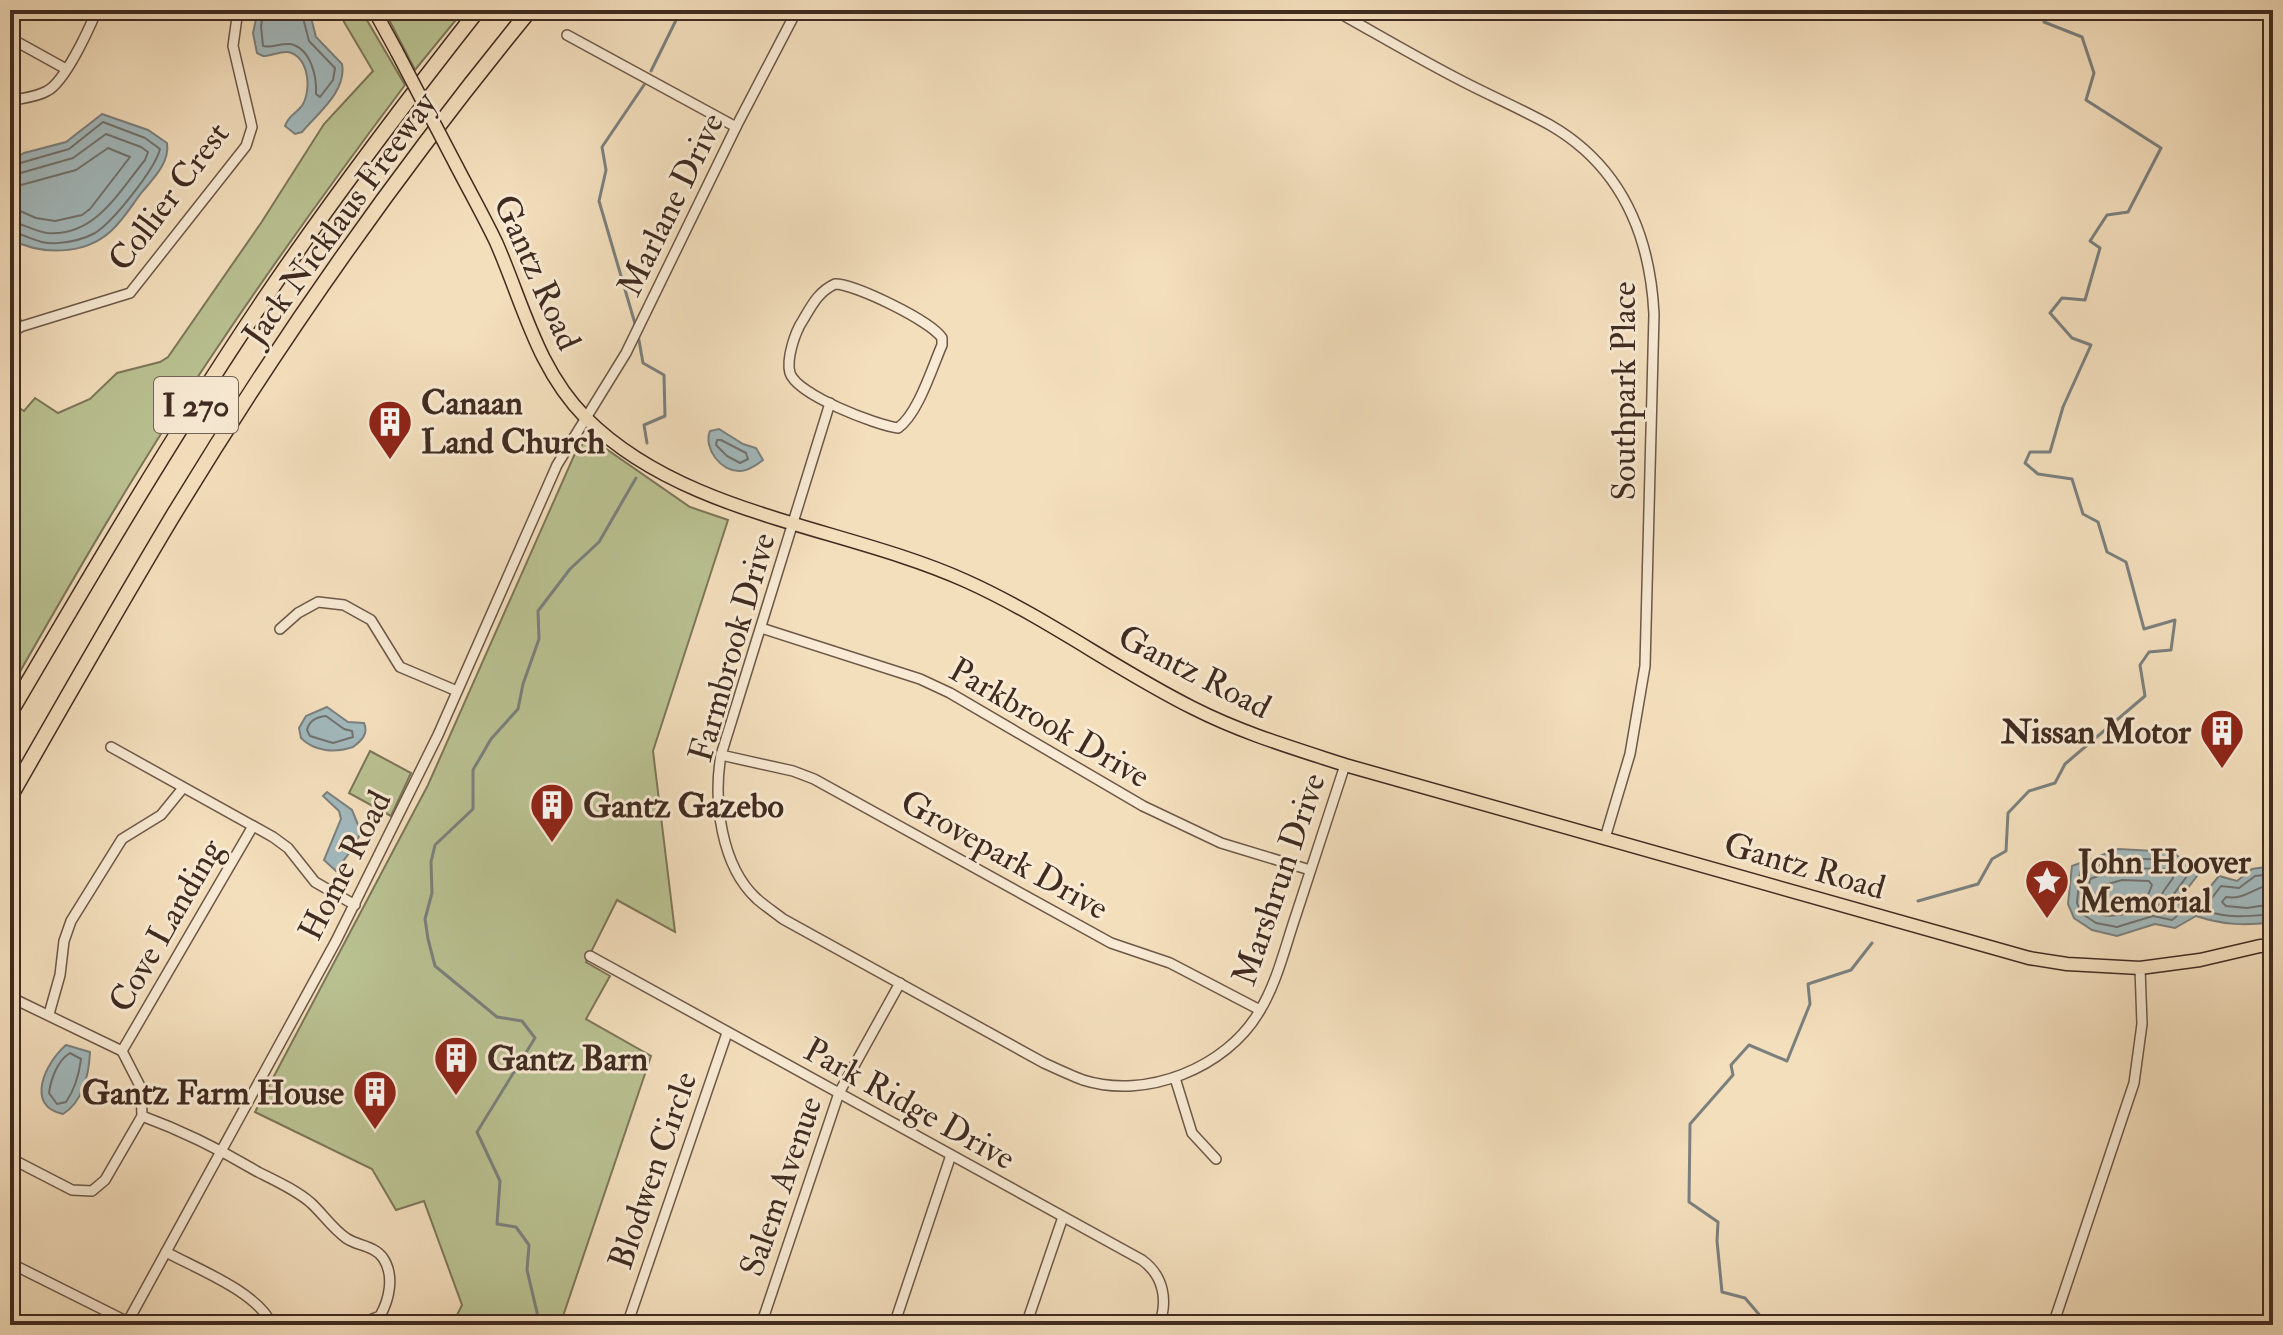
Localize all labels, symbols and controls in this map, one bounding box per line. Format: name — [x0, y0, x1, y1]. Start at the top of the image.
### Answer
street label: Jack Nicklaus Freeway — [233, 83, 447, 355]
street label: Marlane Drive — [608, 106, 734, 303]
street label: Collier Crest — [99, 114, 239, 280]
street label: Gantz Road — [483, 188, 590, 357]
street label: Southpark Place — [1603, 281, 1646, 501]
road number: I 270 — [154, 377, 238, 433]
place label: Canaan Land Church — [421, 382, 605, 464]
building icon: Canaan Land Church — [366, 398, 414, 461]
street label: Farmbrook Drive — [679, 528, 786, 767]
street label: Gantz Road — [1111, 616, 1278, 729]
street label: Parkbrook Drive — [941, 649, 1157, 798]
building icon: Nissan Motor — [2198, 707, 2246, 770]
place label: Nissan Motor — [2000, 711, 2192, 754]
street label: Marshrun Drive — [1223, 768, 1336, 991]
building icon: Gantz Gazebo — [528, 781, 576, 844]
street label: Grovepark Drive — [893, 781, 1116, 930]
street label: Home Road — [289, 783, 401, 948]
place label: Gantz Gazebo — [583, 785, 784, 828]
street label: Gantz Road — [1719, 823, 1890, 910]
street label: Cove Landing — [99, 830, 234, 1020]
place label: John Hoover Memorial — [2076, 841, 2252, 923]
place icon: John Hoover Memorial — [2023, 857, 2071, 920]
street label: Park Ridge Drive — [796, 1029, 1022, 1180]
building icon: Gantz Barn — [432, 1034, 480, 1097]
place label: Gantz Barn — [487, 1038, 648, 1081]
street label: Blodwen Circle — [600, 1066, 707, 1275]
building icon: Gantz Farm House — [351, 1068, 399, 1131]
place label: Gantz Farm House — [82, 1072, 345, 1115]
street label: Salem Avenue — [731, 1091, 832, 1282]

